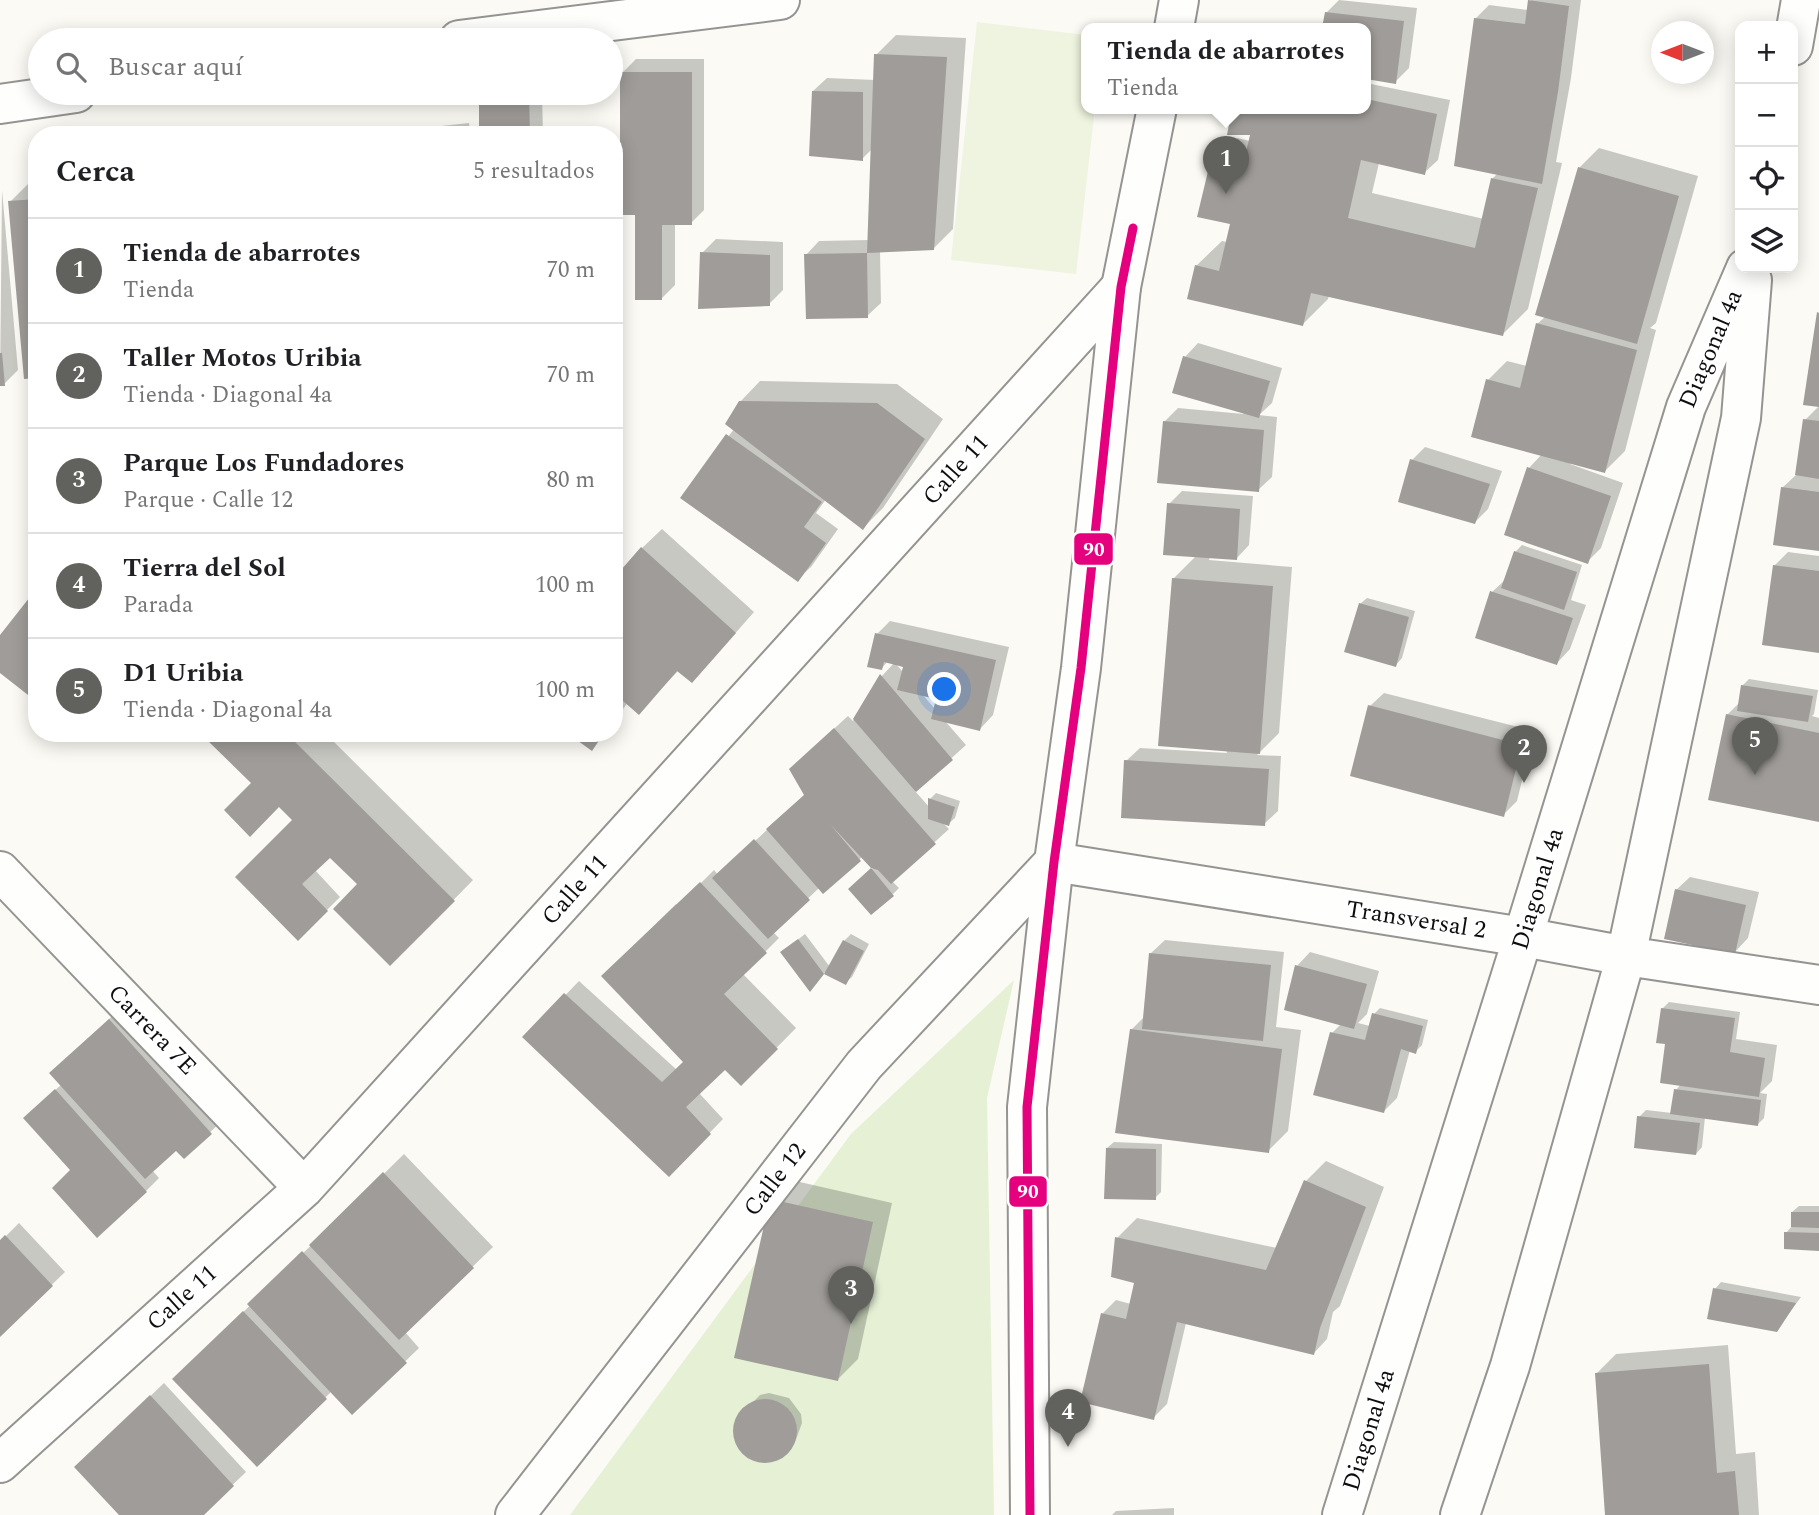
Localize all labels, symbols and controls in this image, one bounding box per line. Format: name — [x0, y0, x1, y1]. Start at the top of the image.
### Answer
north arrow — [1651, 21, 1714, 84]
map controls — [1735, 21, 1798, 273]
button: + — [1735, 21, 1798, 84]
popup — [1081, 23, 1371, 114]
search box — [28, 28, 623, 105]
text: Tienda de abarrotes — [1107, 31, 1345, 71]
text: Buscar aquí — [108, 47, 243, 87]
icon: search — [52, 48, 90, 86]
text: Tienda — [1107, 71, 1178, 106]
button: − — [1735, 84, 1798, 147]
pin: 1 — [1203, 136, 1249, 194]
button: locate — [1735, 147, 1798, 210]
text: Cerca — [56, 149, 135, 195]
text: 5 resultados — [473, 154, 595, 189]
button: layers — [1735, 210, 1798, 273]
text: Tienda de abarrotes — [123, 233, 361, 273]
text: 1 — [73, 253, 85, 288]
text: 70 m — [546, 253, 595, 288]
text: Tienda — [123, 273, 194, 308]
street label: Diagonal 4a — [1670, 284, 1752, 414]
text: Taller Motos Uribia — [123, 338, 362, 378]
text: 2 — [73, 358, 85, 393]
text: 70 m — [546, 358, 595, 393]
text: Tienda · Diagonal 4a — [123, 378, 332, 413]
street label: Calle 11 — [914, 426, 998, 514]
text: Parque Los Fundadores — [123, 443, 405, 483]
text: 3 — [73, 463, 85, 498]
text: 80 m — [546, 463, 595, 498]
text: Parque · Calle 12 — [123, 483, 293, 518]
line badge: 90 — [1073, 532, 1114, 566]
text: 90 — [1083, 536, 1105, 565]
text: Tierra del Sol — [123, 548, 286, 588]
text: 4 — [73, 568, 85, 603]
text: 100 m — [535, 568, 595, 603]
text: Parada — [123, 588, 193, 623]
text: D1 Uribia — [123, 653, 243, 693]
your location — [927, 672, 961, 706]
text: 5 — [73, 673, 85, 708]
text: 100 m — [535, 673, 595, 708]
text: Tienda · Diagonal 4a — [123, 693, 332, 728]
pin: 5 — [1732, 717, 1778, 775]
pin: 2 — [1501, 725, 1547, 783]
street label: Diagonal 4a — [1502, 823, 1574, 954]
street label: Calle 11 — [533, 846, 617, 934]
street label: Transversal 2 — [1344, 891, 1488, 949]
street label: Carrera 7E — [99, 976, 205, 1084]
street label: Calle 12 — [735, 1136, 815, 1224]
line badge: 90 — [1008, 1175, 1048, 1208]
text: 90 — [1017, 1178, 1039, 1207]
street label: Calle 11 — [138, 1256, 226, 1340]
pin: 3 — [828, 1266, 874, 1324]
street label: Diagonal 4a — [1333, 1364, 1405, 1495]
pin: 4 — [1045, 1389, 1091, 1447]

